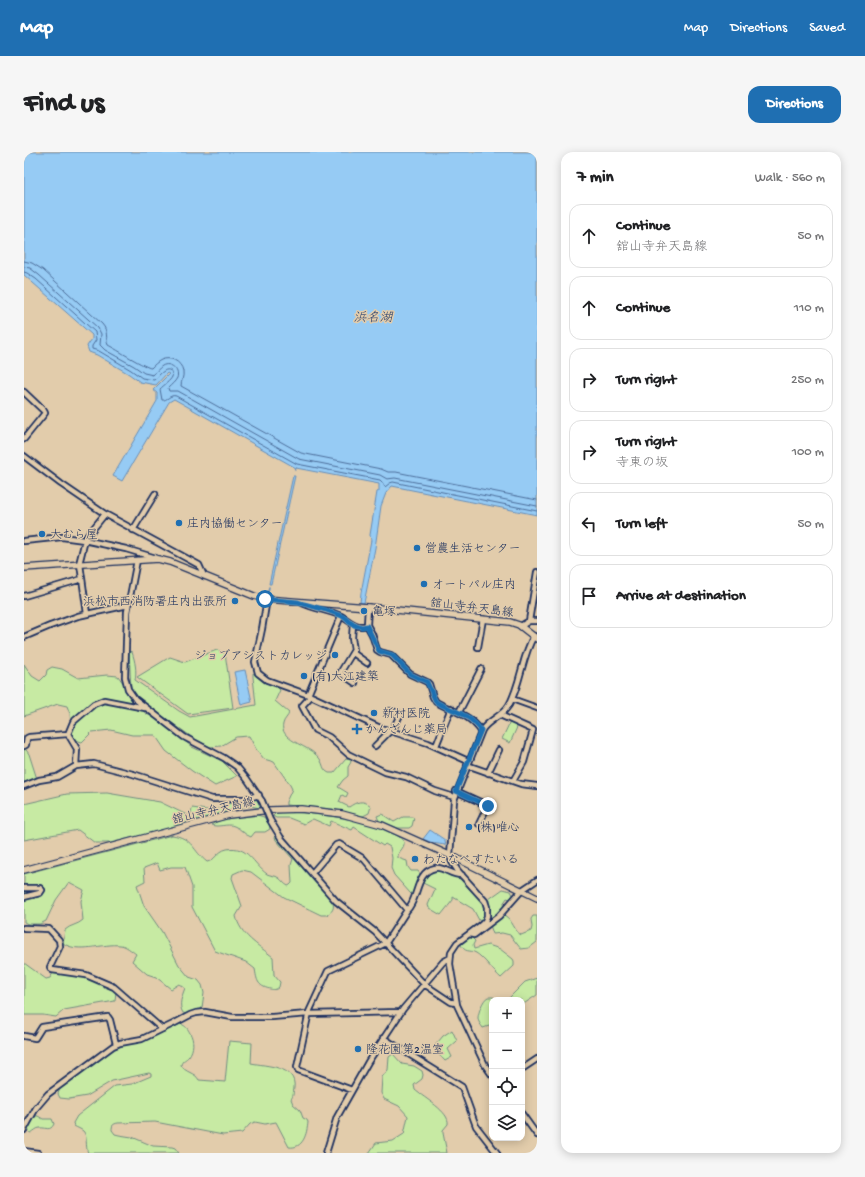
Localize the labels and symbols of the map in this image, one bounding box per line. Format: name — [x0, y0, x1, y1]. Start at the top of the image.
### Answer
water label: 浜名湖 — [353, 310, 393, 326]
place label: 庄内協働センター — [187, 517, 283, 532]
marker: 庄内協働センター — [174, 518, 184, 528]
place label: 大むら屋 — [50, 528, 98, 543]
marker: 大むら屋 — [37, 529, 47, 539]
place label: 営農生活センター — [425, 542, 521, 557]
marker: 営農生活センター — [412, 543, 422, 553]
place label: オートパル庄内 — [432, 578, 516, 593]
marker: オートパル庄内 — [419, 579, 429, 589]
route start — [256, 590, 274, 608]
place label: 浜松市西消防署庄内出張所 — [83, 595, 227, 610]
marker: 浜松市西消防署庄内出張所 — [230, 596, 240, 606]
street label: 舘山寺弁天島線 — [429, 596, 514, 621]
place label: 亀塚 — [372, 605, 396, 620]
marker: 亀塚 — [359, 606, 369, 616]
place label: ジョブアシストカレッジ — [194, 649, 327, 664]
marker: ジョブアシストカレッジ — [330, 650, 340, 660]
place label: (有)大江建築 — [312, 670, 379, 685]
marker: (有)大江建築 — [299, 671, 309, 681]
place label: 新村医院 — [382, 707, 430, 722]
marker: 新村医院 — [369, 708, 379, 718]
place label: かんざんじ薬局 — [365, 723, 448, 738]
marker: かんざんじ薬局 — [352, 724, 362, 734]
street label: 舘山寺弁天島線 — [171, 795, 256, 828]
route end — [479, 797, 497, 815]
place label: (株)唯心 — [477, 821, 520, 836]
marker: (株)唯心 — [464, 822, 474, 832]
marker: わたなべすたいる — [410, 854, 420, 864]
place label: わたなべすたいる — [423, 854, 519, 868]
place label: 隆花園第2温室 — [366, 1043, 444, 1058]
marker: 隆花園第2温室 — [353, 1044, 363, 1054]

